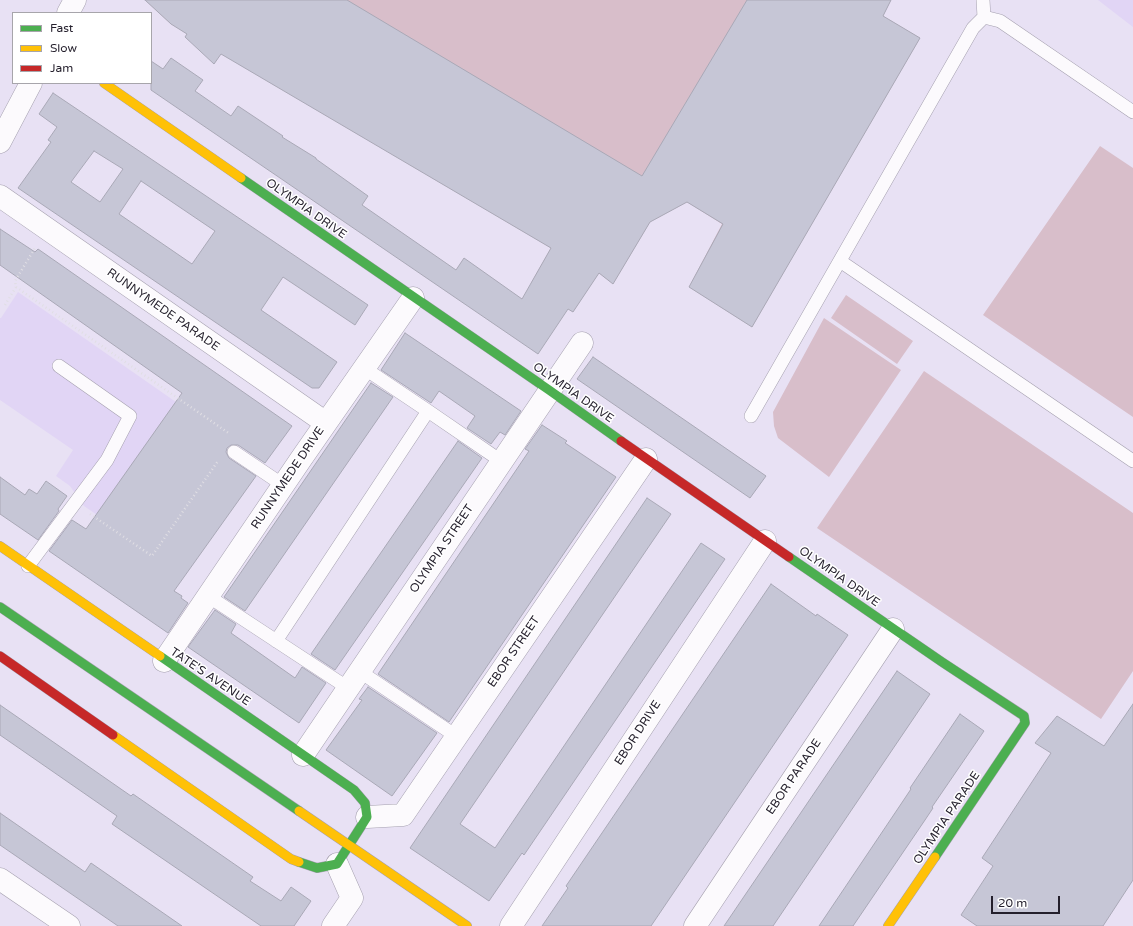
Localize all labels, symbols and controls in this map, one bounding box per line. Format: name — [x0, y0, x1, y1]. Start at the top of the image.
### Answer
legend — [12, 12, 152, 84]
text: Fast — [50, 21, 73, 35]
text: Slow — [50, 41, 77, 55]
text: Jam — [50, 61, 73, 75]
street label: OLYMPIA DRIVE — [263, 176, 349, 242]
street label: RUNNYMEDE PARADE — [104, 266, 222, 354]
street label: OLYMPIA DRIVE — [530, 360, 616, 426]
street label: RUNNYMEDE DRIVE — [248, 424, 328, 532]
street label: OLYMPIA STREET — [407, 502, 477, 596]
street label: OLYMPIA DRIVE — [796, 544, 882, 610]
street label: EBOR STREET — [485, 614, 543, 690]
street label: TATE'S AVENUE — [167, 645, 253, 709]
street label: EBOR DRIVE — [612, 698, 664, 768]
street label: EBOR PARADE — [763, 736, 825, 818]
street label: OLYMPIA PARADE — [911, 769, 983, 867]
scale bar — [993, 888, 1062, 914]
text: 20 m — [998, 896, 1027, 910]

